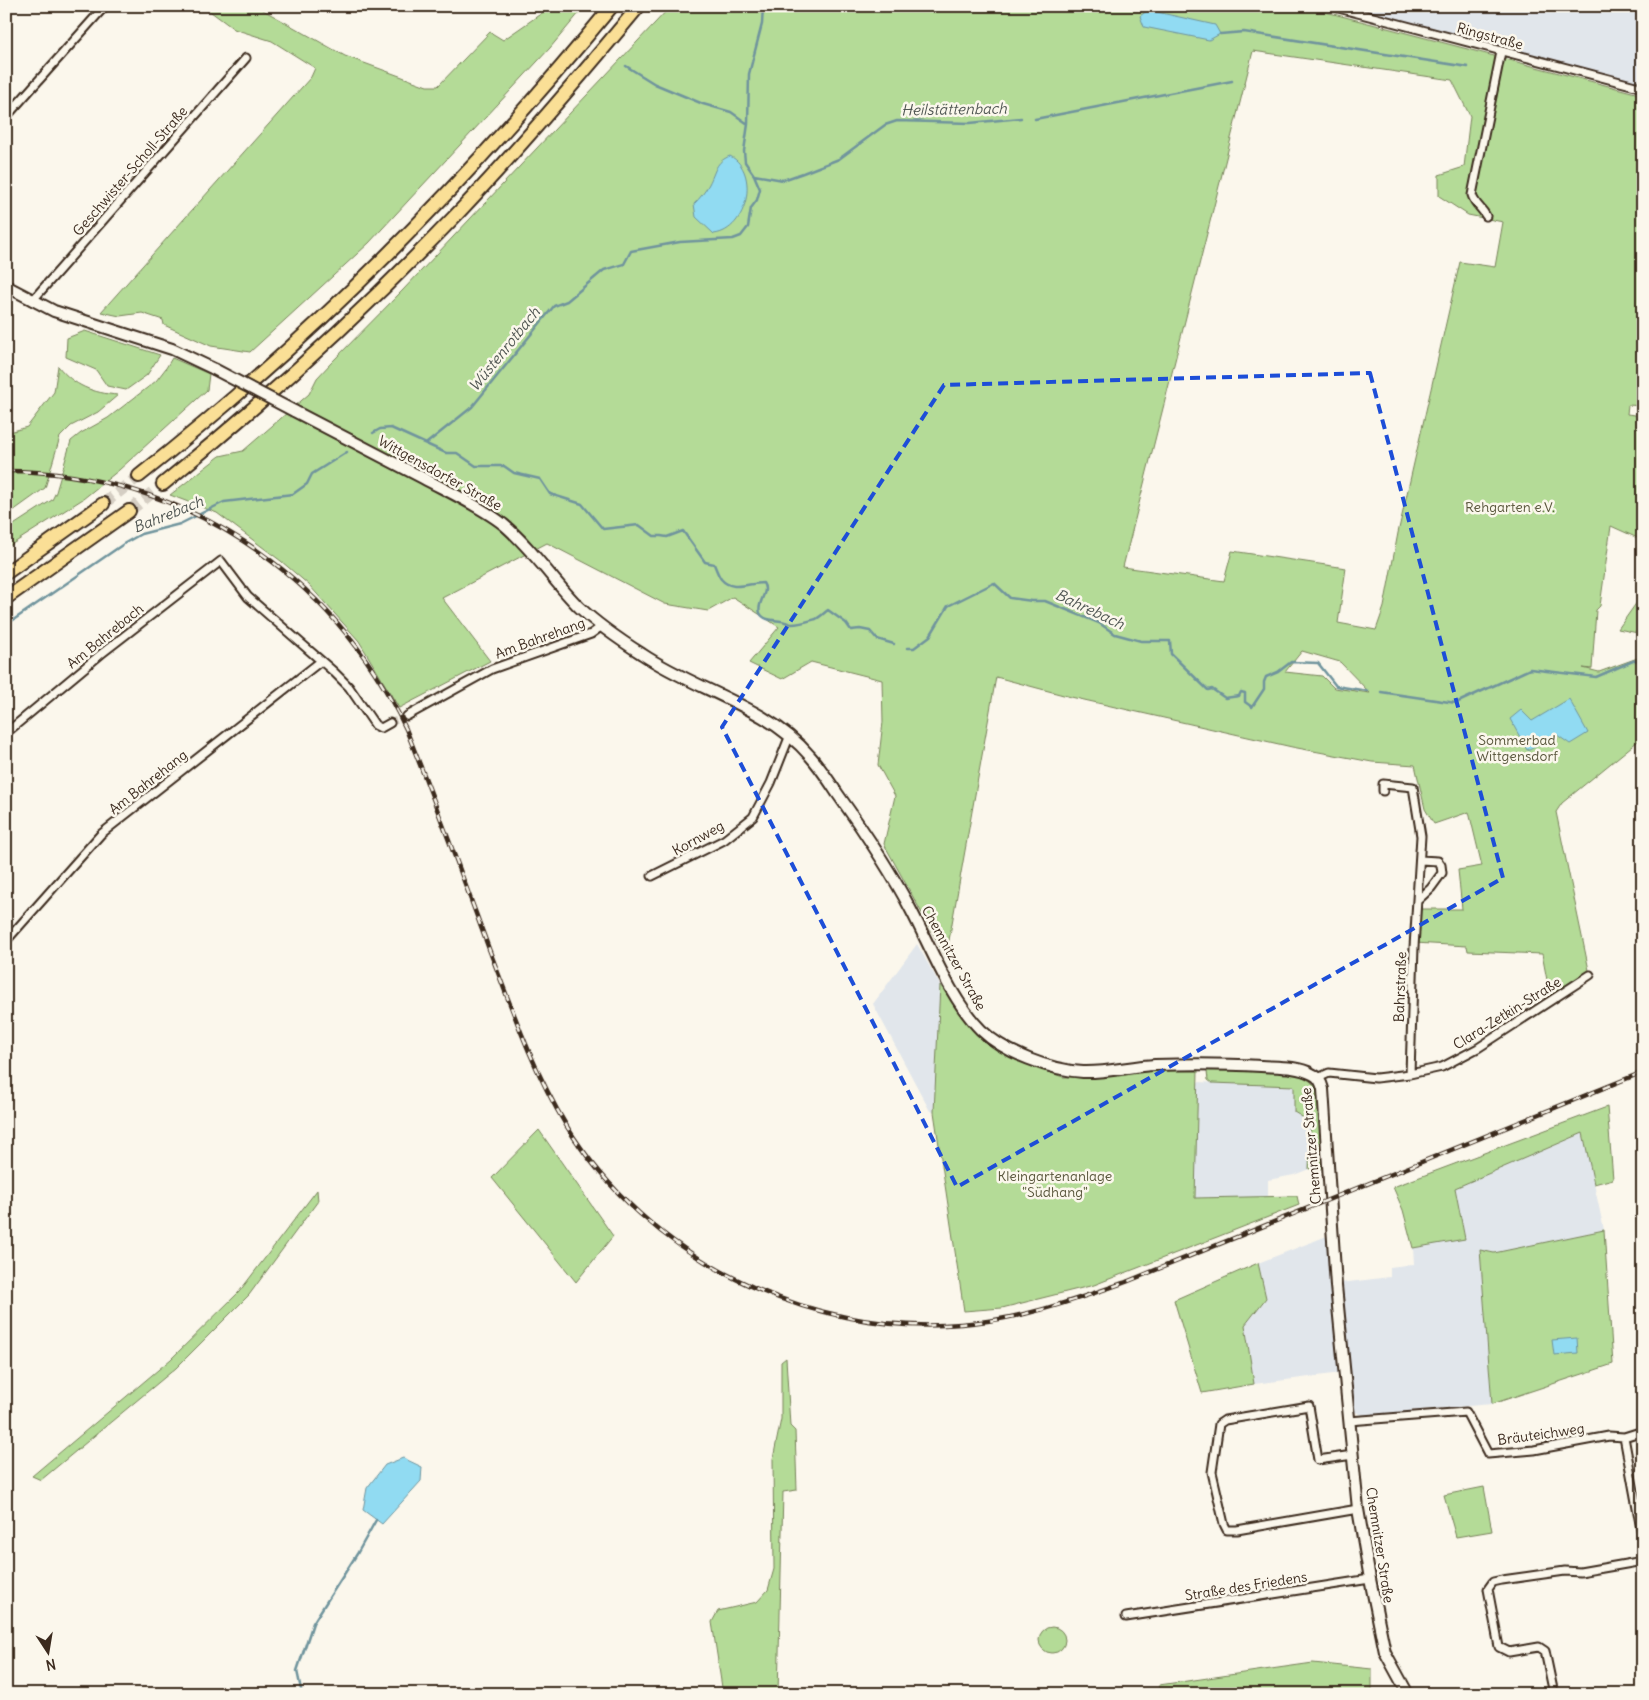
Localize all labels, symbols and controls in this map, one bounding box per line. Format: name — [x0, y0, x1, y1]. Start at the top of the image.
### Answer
street label: Ringstraße — [1455, 19, 1525, 53]
water label: Heilstättenbach — [901, 99, 1007, 119]
street label: Geschwister-Scholl-Straße — [69, 102, 191, 240]
water label: Wüstenrotbach — [464, 303, 544, 395]
street label: Wittgensdorfer Straße — [375, 431, 505, 515]
water label: Bahrebach — [130, 491, 206, 537]
park label: Rehgarten e.V. — [1465, 498, 1555, 516]
water label: Bahrebach — [1053, 585, 1128, 633]
street label: Am Bahrebach — [63, 600, 147, 672]
street label: Am Bahrehang — [492, 613, 588, 663]
park label: Sommerbad Wittgensdorf — [1476, 731, 1558, 765]
street label: Am Bahrehang — [105, 746, 191, 818]
street label: Kornweg — [669, 816, 727, 860]
street label: Chemnitzer Straße — [918, 902, 990, 1014]
street label: Bahrstraße — [1390, 951, 1410, 1023]
street label: Clara-Zetkin-Straße — [1450, 973, 1564, 1053]
street label: Chemnitzer Straße — [1297, 1087, 1325, 1205]
park label: Kleingartenanlage "Südhang" — [998, 1167, 1112, 1201]
street label: Bräuteichweg — [1496, 1419, 1586, 1449]
street label: Chemnitzer Straße — [1362, 1486, 1398, 1604]
street label: Straße des Friedens — [1184, 1567, 1308, 1605]
north arrow — [22, 1628, 72, 1678]
text: N — [44, 1655, 57, 1675]

